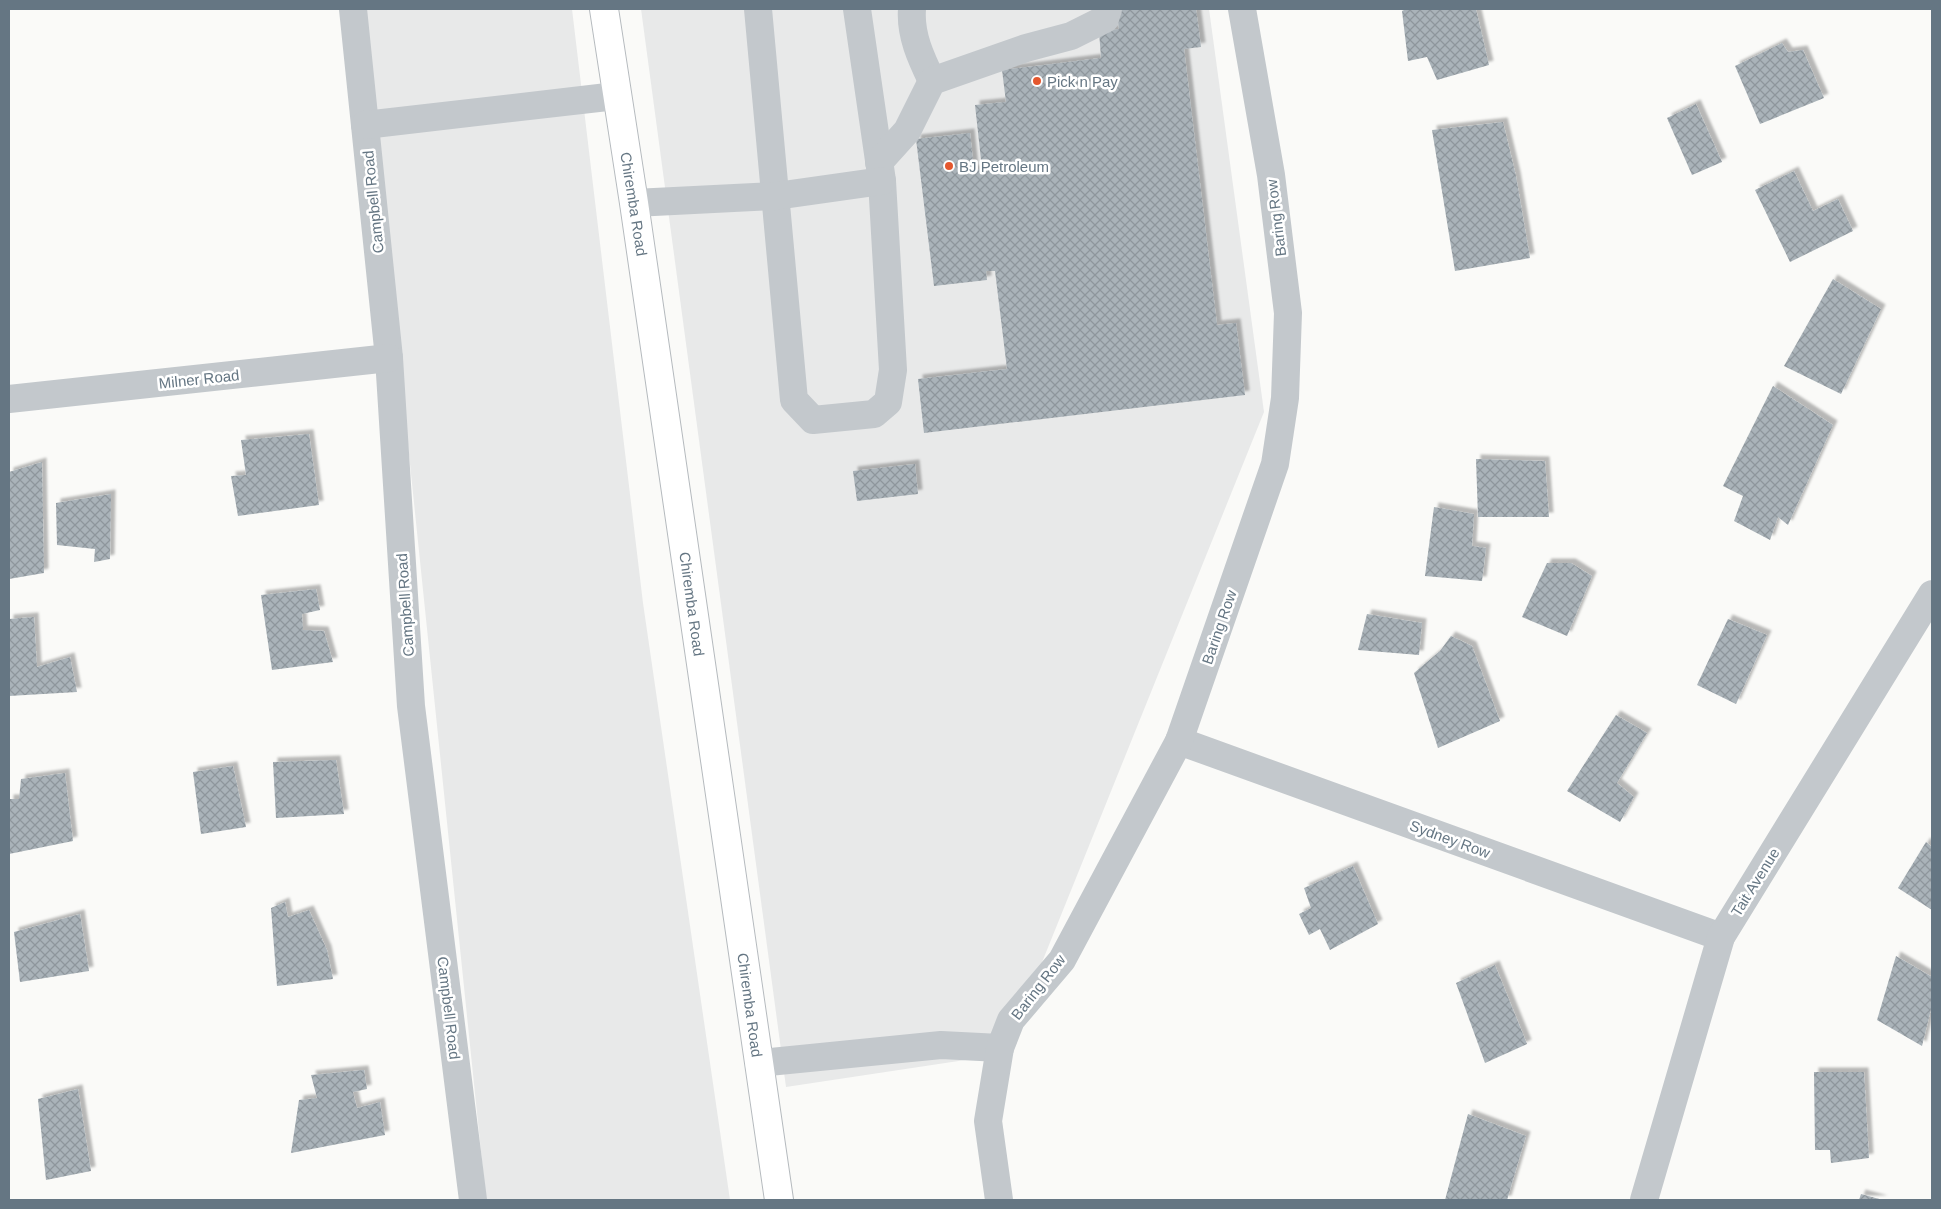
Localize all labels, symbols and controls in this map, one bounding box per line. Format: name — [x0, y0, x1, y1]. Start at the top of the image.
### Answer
place label: Pick n Pay — [1047, 73, 1118, 90]
marker: Pick n Pay — [1031, 75, 1043, 87]
street label: Campbell Road — [359, 150, 387, 254]
street label: Chiremba Road — [617, 151, 651, 257]
place label: BJ Petroleum — [959, 158, 1049, 175]
marker: BJ Petroleum — [943, 160, 955, 172]
street label: Baring Row — [1263, 178, 1289, 258]
street label: Milner Road — [158, 366, 240, 392]
street label: Chiremba Road — [676, 551, 708, 657]
street label: Campbell Road — [393, 553, 417, 657]
street label: Baring Row — [1198, 587, 1240, 666]
street label: Sydney Row — [1408, 817, 1493, 861]
street label: Tait Avenue — [1727, 845, 1783, 919]
street label: Baring Row — [1007, 951, 1069, 1023]
street label: Chiremba Road — [734, 952, 766, 1058]
street label: Campbell Road — [434, 956, 464, 1060]

